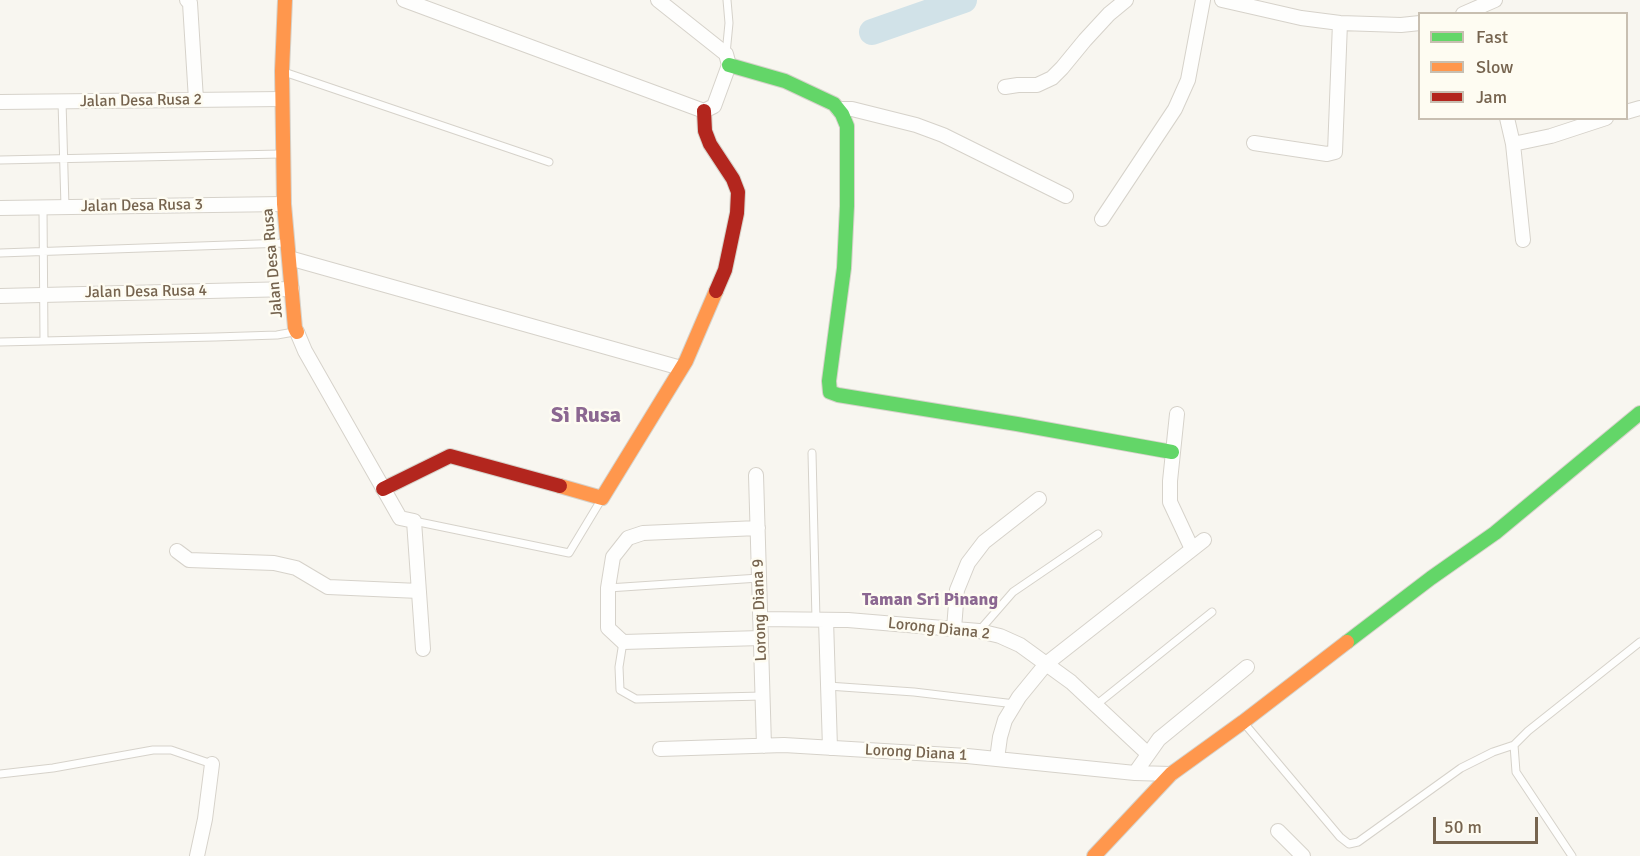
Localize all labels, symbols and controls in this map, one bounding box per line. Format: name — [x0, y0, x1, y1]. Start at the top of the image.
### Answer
legend — [1418, 12, 1628, 120]
text: Fast — [1476, 26, 1508, 48]
text: Slow — [1476, 56, 1513, 78]
text: Jam — [1476, 86, 1507, 108]
street label: Jalan Desa Rusa 2 — [80, 90, 202, 112]
street label: Jalan Desa Rusa 3 — [81, 195, 203, 217]
street label: Jalan Desa Rusa — [259, 207, 287, 319]
street label: Jalan Desa Rusa 4 — [85, 281, 207, 303]
district label: Si Rusa — [551, 403, 621, 429]
street label: Lorong Diana 9 — [749, 558, 771, 662]
district label: Taman Sri Pinang — [862, 589, 998, 611]
street label: Lorong Diana 2 — [887, 614, 991, 644]
street label: Lorong Diana 1 — [864, 741, 968, 765]
scale bar — [1436, 805, 1541, 843]
text: 50 m — [1444, 816, 1482, 838]

